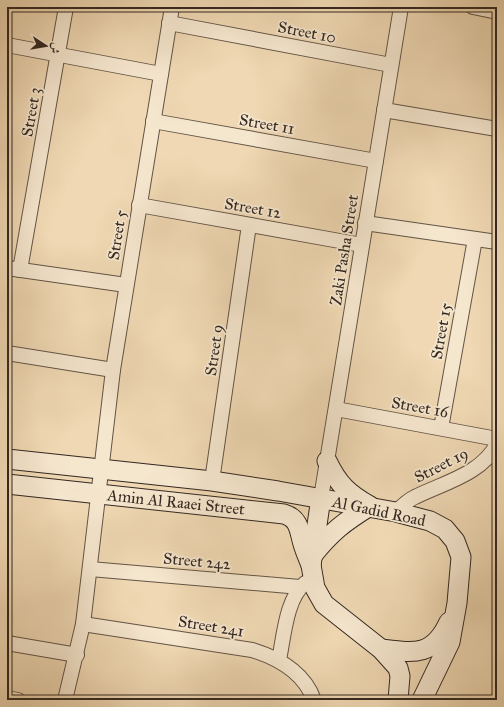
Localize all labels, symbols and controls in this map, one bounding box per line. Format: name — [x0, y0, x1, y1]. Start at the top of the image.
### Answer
street label: Street 10 — [276, 17, 338, 47]
north arrow — [26, 26, 66, 66]
text: ش — [48, 41, 63, 55]
street label: Street 3 — [17, 86, 45, 138]
street label: Street 11 — [238, 110, 296, 138]
street label: Zaki Pasha Street — [326, 193, 362, 307]
street label: Street 12 — [223, 194, 283, 222]
street label: Street 5 — [104, 208, 130, 261]
street label: Street 15 — [427, 301, 455, 361]
street label: Street 9 — [201, 323, 227, 377]
street label: Street 16 — [390, 393, 451, 422]
street label: Street 19 — [411, 443, 471, 487]
street label: Amin Al Raaei Street — [105, 485, 246, 519]
street label: Al Gadid Road — [330, 492, 427, 530]
street label: Street 242 — [162, 549, 232, 573]
street label: Street 241 — [177, 611, 245, 641]

